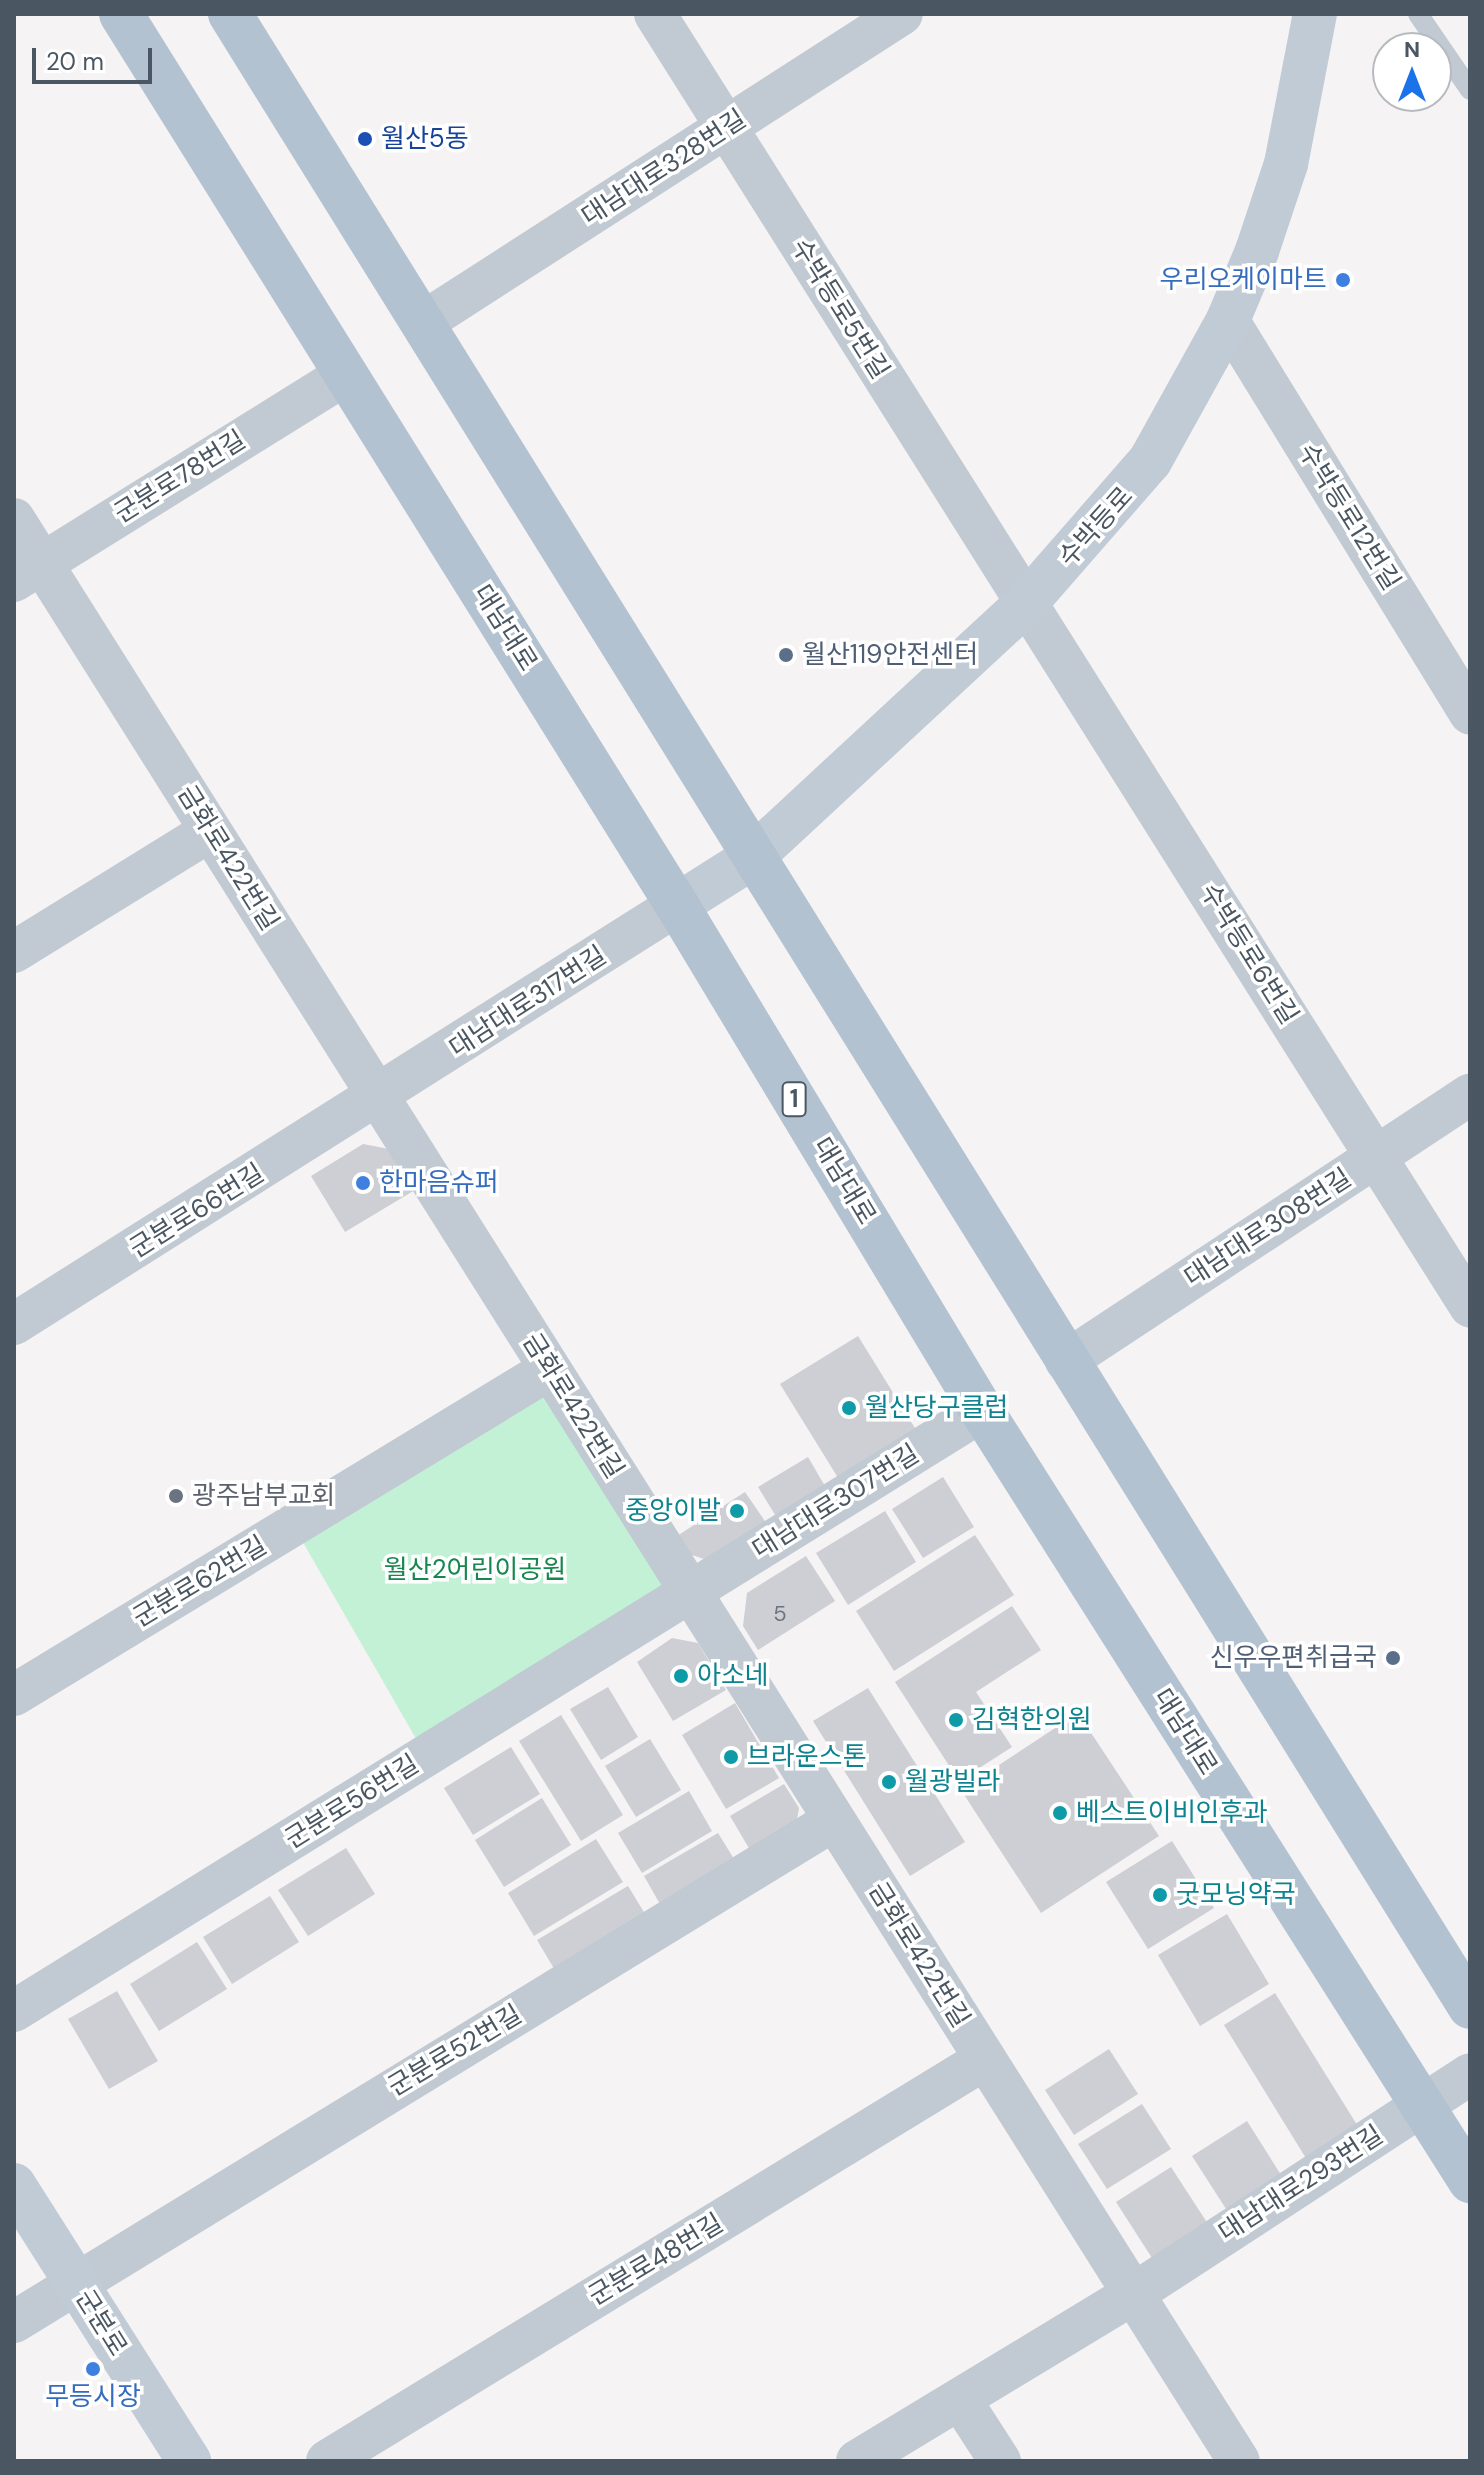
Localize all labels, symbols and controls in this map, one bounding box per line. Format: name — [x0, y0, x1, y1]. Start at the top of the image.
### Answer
scale bar — [36, 32, 156, 82]
north arrow — [1372, 32, 1452, 112]
text: N — [1404, 35, 1420, 64]
text: 20 m — [46, 46, 104, 77]
street label: 대남대로328번길 — [576, 103, 752, 233]
place label: 월산5동 — [381, 123, 469, 155]
marker: 월산5동 — [356, 130, 374, 148]
street label: 수박등로5번길 — [785, 233, 895, 385]
place label: 우리오케이마트 — [1160, 264, 1327, 296]
marker: 우리오케이마트 — [1334, 271, 1352, 289]
street label: 군분로78번길 — [109, 424, 251, 530]
street label: 수박등로12번길 — [1292, 438, 1406, 596]
street label: 수박등로 — [1052, 481, 1140, 573]
street label: 대남대로 — [466, 579, 544, 677]
place label: 월산119안전센터 — [802, 639, 978, 671]
marker: 월산119안전센터 — [777, 646, 795, 664]
street label: 금화로422번길 — [171, 780, 285, 936]
street label: 수박등로6번길 — [1193, 878, 1305, 1030]
street label: 대남대로317번길 — [444, 940, 612, 1064]
road number: 1 — [780, 1079, 808, 1119]
street label: 대남대로 — [806, 1132, 882, 1230]
street label: 군분로66번길 — [124, 1157, 270, 1265]
street label: 대남대로308번길 — [1179, 1163, 1357, 1293]
place label: 한마음슈퍼 — [379, 1167, 499, 1199]
marker: 한마음슈퍼 — [354, 1174, 372, 1192]
street label: 금화로422번길 — [516, 1328, 630, 1484]
place label: 월산당구클럽 — [865, 1392, 1009, 1424]
marker: 월산당구클럽 — [840, 1399, 858, 1417]
street label: 대남대로307번길 — [747, 1438, 925, 1566]
place label: 광주남부교회 — [192, 1480, 336, 1512]
marker: 광주남부교회 — [167, 1487, 185, 1505]
place label: 중앙이발 — [625, 1495, 721, 1527]
marker: 중앙이발 — [728, 1502, 746, 1520]
street label: 군분로62번길 — [128, 1530, 272, 1634]
park label: 월산2어린이공원 — [384, 1554, 566, 1586]
house number: 5 — [773, 1601, 787, 1627]
place label: 신우우편취급국 — [1210, 1642, 1377, 1674]
marker: 신우우편취급국 — [1384, 1649, 1402, 1667]
place label: 아소네 — [697, 1660, 769, 1692]
marker: 아소네 — [672, 1667, 690, 1685]
street label: 대남대로 — [1146, 1683, 1224, 1781]
place label: 김혁한의원 — [972, 1704, 1092, 1736]
marker: 김혁한의원 — [947, 1711, 965, 1729]
place label: 브라운스톤 — [747, 1741, 867, 1773]
marker: 브라운스톤 — [722, 1748, 740, 1766]
street label: 군분로56번길 — [279, 1749, 425, 1855]
place label: 월광빌라 — [905, 1766, 1001, 1798]
marker: 월광빌라 — [880, 1773, 898, 1791]
place label: 베스트이비인후과 — [1076, 1797, 1267, 1829]
marker: 베스트이비인후과 — [1051, 1804, 1069, 1822]
street label: 금화로422번길 — [862, 1877, 976, 2033]
place label: 굿모닝약국 — [1176, 1879, 1296, 1911]
marker: 굿모닝약국 — [1151, 1886, 1169, 1904]
street label: 군분로52번길 — [383, 1999, 527, 2103]
street label: 대남대로293번길 — [1213, 2119, 1389, 2249]
street label: 군분로48번길 — [583, 2208, 729, 2312]
street label: 군분로 — [69, 2284, 133, 2362]
marker: 무등시장 — [84, 2360, 102, 2378]
place label: 무등시장 — [45, 2381, 141, 2413]

